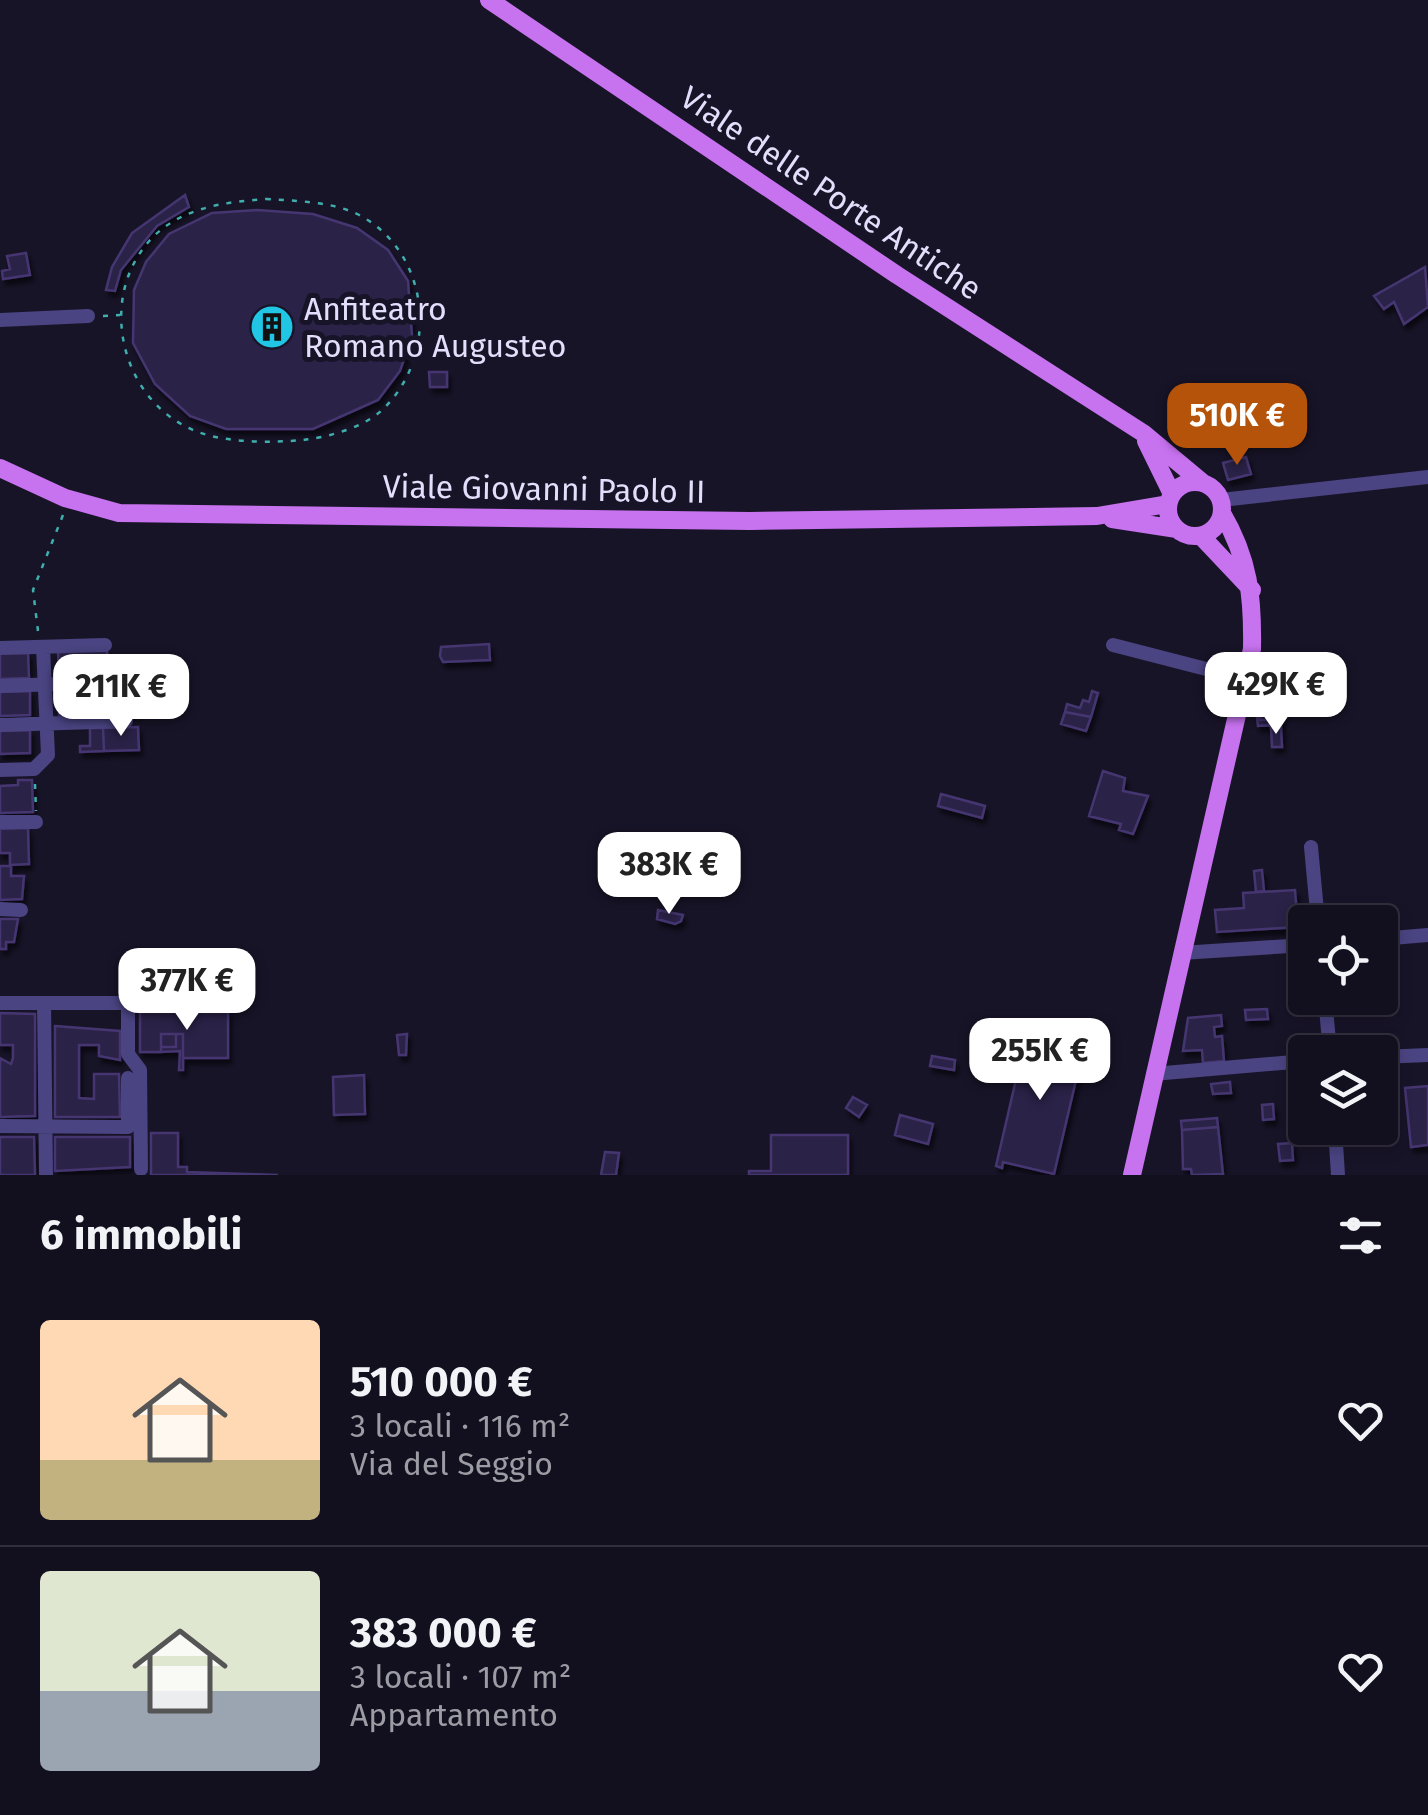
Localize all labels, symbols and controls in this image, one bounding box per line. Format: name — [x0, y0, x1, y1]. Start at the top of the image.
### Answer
street label: Viale delle Porte Antiche — [673, 78, 989, 308]
place label: Anfiteatro Romano Augusteo — [304, 290, 566, 365]
building icon: Anfiteatro Romano Augusteo — [249, 304, 295, 350]
pin: 510K € — [1156, 383, 1318, 468]
text: 510K € — [1189, 396, 1285, 434]
street label: Viale Giovanni Paolo II — [382, 467, 706, 511]
pin: 429K € — [1195, 652, 1357, 737]
pin: 211K € — [40, 654, 202, 739]
text: 429K € — [1227, 665, 1325, 703]
text: 211K € — [75, 667, 167, 705]
pin: 383K € — [588, 832, 750, 917]
text: 383K € — [620, 845, 718, 883]
map controls — [1288, 905, 1398, 1145]
button: locate — [1288, 905, 1398, 1015]
pin: 377K € — [106, 948, 268, 1033]
text: 377K € — [140, 961, 234, 999]
pin: 255K € — [959, 1018, 1121, 1103]
text: 255K € — [991, 1031, 1089, 1069]
button: layers — [1288, 1035, 1398, 1145]
icon: filters — [1333, 1208, 1388, 1263]
text: 6 immobili — [40, 1210, 242, 1260]
text: 510 000 € — [350, 1357, 533, 1407]
icon: home — [120, 1360, 240, 1480]
icon: heart — [1333, 1393, 1388, 1448]
text: 3 locali · 116 m² — [350, 1407, 570, 1445]
text: Via del Seggio — [350, 1445, 553, 1483]
text: 383 000 € — [350, 1608, 537, 1658]
icon: home — [120, 1611, 240, 1731]
icon: heart — [1333, 1644, 1388, 1699]
text: 3 locali · 107 m² — [350, 1658, 571, 1696]
text: Appartamento — [350, 1696, 558, 1734]

